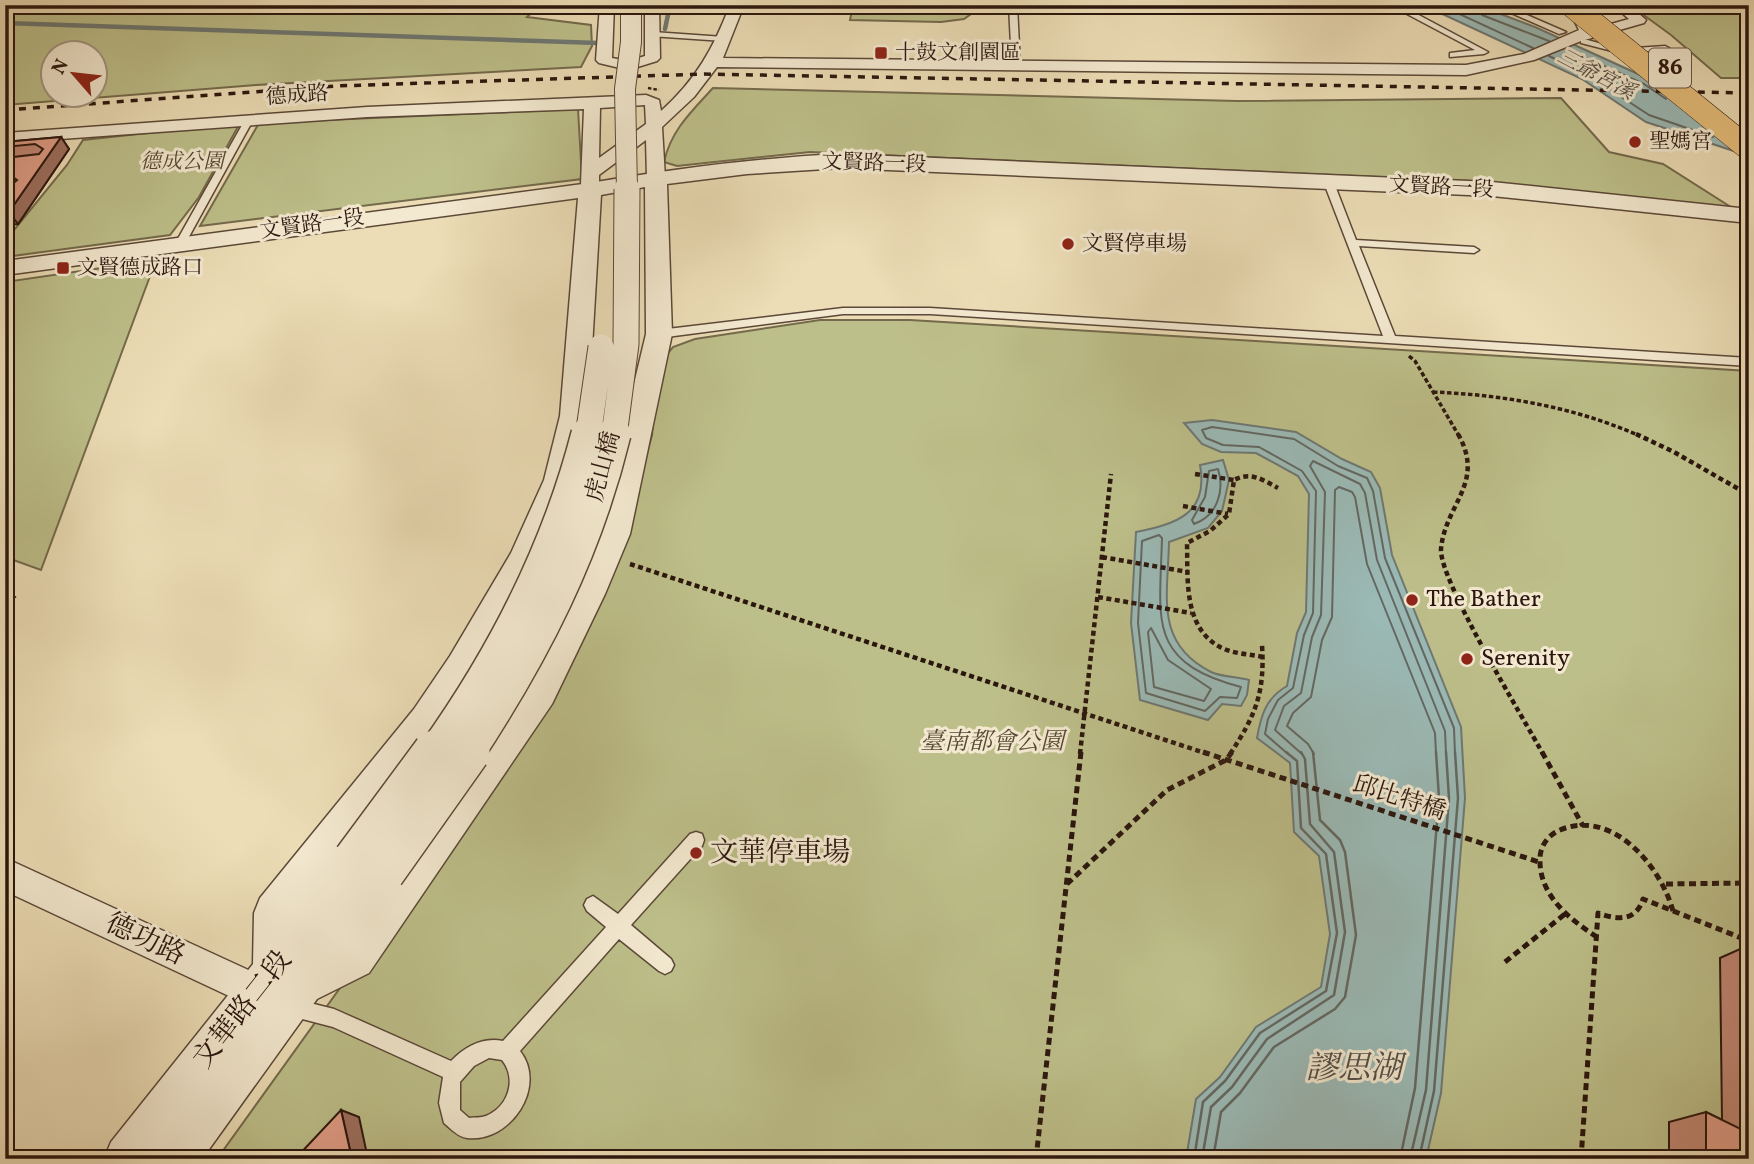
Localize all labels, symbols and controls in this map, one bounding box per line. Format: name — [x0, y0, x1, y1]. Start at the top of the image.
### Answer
north arrow — [38, 38, 108, 108]
place label: 十鼓文創園區 — [895, 39, 1021, 68]
water label: 三爺宮溪 — [1552, 42, 1642, 108]
marker: 十鼓文創園區 — [873, 45, 889, 61]
road number: 86 — [1649, 48, 1691, 88]
text: N — [46, 55, 76, 79]
street label: 德成路 — [265, 79, 329, 113]
place label: 聖媽宮 — [1649, 128, 1712, 157]
marker: 聖媽宮 — [1627, 134, 1643, 150]
park label: 德成公園 — [140, 148, 227, 177]
street label: 文賢路一段 — [821, 148, 927, 180]
street label: 文賢路一段 — [1388, 171, 1494, 205]
street label: 文賢路一段 — [258, 203, 366, 247]
place label: 文賢停車場 — [1082, 230, 1187, 259]
marker: 文賢停車場 — [1060, 236, 1076, 252]
place label: 文賢德成路口 — [77, 254, 203, 283]
marker: 文賢德成路口 — [55, 260, 71, 276]
street label: 虎山橋 — [578, 428, 630, 506]
place label: The Bather — [1426, 583, 1541, 617]
marker: The Bather — [1404, 592, 1420, 608]
place label: Serenity — [1481, 642, 1570, 676]
marker: Serenity — [1459, 651, 1475, 667]
park label: 臺南都會公園 — [920, 726, 1068, 760]
street label: 邱比特橋 — [1348, 768, 1450, 830]
place label: 文華停車場 — [710, 834, 850, 873]
marker: 文華停車場 — [688, 845, 704, 861]
street label: 德功路 — [99, 905, 191, 975]
street label: 文華路二段 — [185, 943, 301, 1077]
water label: 謬思湖 — [1306, 1048, 1407, 1092]

